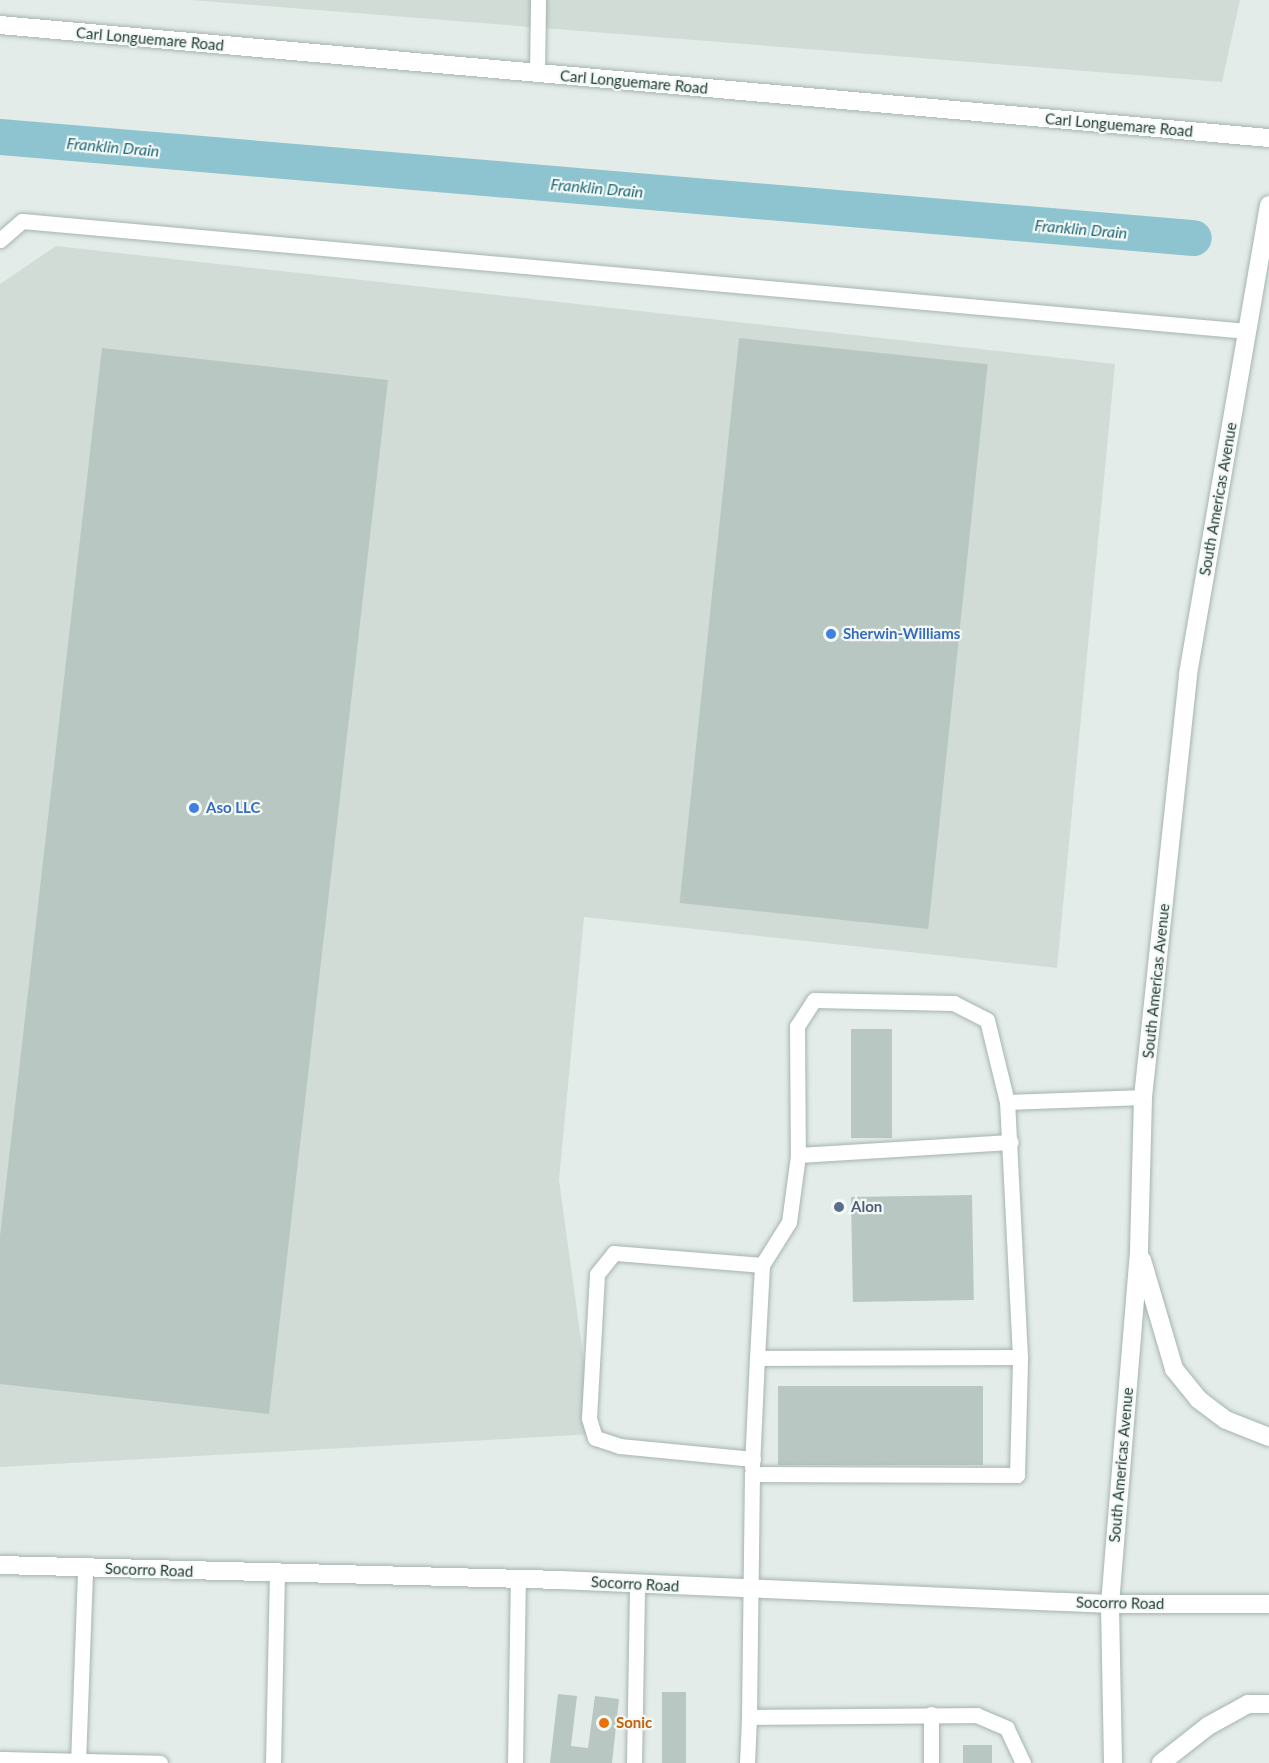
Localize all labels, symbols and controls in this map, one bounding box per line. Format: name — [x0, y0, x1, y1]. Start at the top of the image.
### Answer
street label: Carl Longuemare Road — [75, 24, 225, 54]
street label: Carl Longuemare Road — [559, 67, 709, 97]
street label: Carl Longuemare Road — [1044, 110, 1194, 140]
water label: Franklin Drain — [66, 133, 160, 161]
water label: Franklin Drain — [550, 174, 644, 202]
water label: Franklin Drain — [1034, 215, 1128, 243]
street label: South Americas Avenue — [1196, 420, 1240, 578]
place label: Sherwin-Williams — [843, 625, 960, 643]
marker: Sherwin-Williams — [824, 627, 838, 641]
place label: Aso LLC — [206, 799, 260, 817]
marker: Aso LLC — [187, 801, 201, 815]
street label: South Americas Avenue — [1139, 902, 1173, 1060]
place label: Alon — [851, 1198, 882, 1216]
marker: Alon — [832, 1200, 846, 1214]
street label: South Americas Avenue — [1105, 1386, 1137, 1544]
street label: Socorro Road — [105, 1559, 193, 1581]
street label: Socorro Road — [590, 1573, 680, 1595]
street label: Socorro Road — [1076, 1593, 1164, 1613]
place label: Sonic — [616, 1714, 652, 1732]
marker: Sonic — [597, 1716, 611, 1730]

